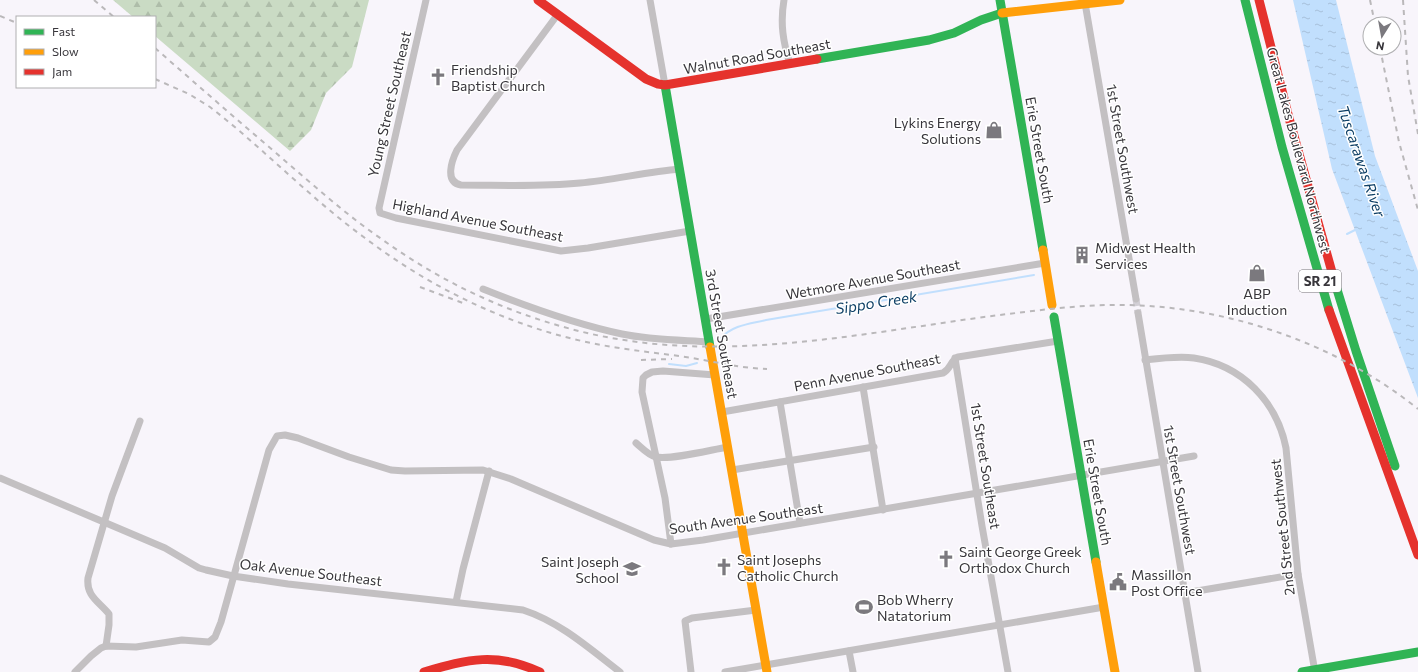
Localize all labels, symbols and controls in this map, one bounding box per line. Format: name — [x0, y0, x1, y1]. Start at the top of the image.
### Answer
legend — [16, 16, 156, 88]
north arrow — [1362, 16, 1402, 56]
text: Fast — [52, 24, 75, 38]
street label: Young Street Southeast — [364, 29, 414, 179]
street label: Walnut Road Southeast — [682, 35, 832, 77]
text: N — [1375, 39, 1385, 53]
text: Slow — [52, 44, 79, 58]
street label: Great Lakes Boulevard Northwest — [1263, 45, 1335, 255]
place label: Friendship Baptist Church — [451, 61, 545, 94]
text: Jam — [52, 64, 72, 79]
church icon: Friendship Baptist Church — [428, 67, 448, 87]
street label: 1st Street Southwest — [1103, 83, 1143, 215]
street label: Erie Street South — [1022, 95, 1058, 205]
water label: Tuscarawas River — [1334, 103, 1390, 220]
place label: Lykins Energy Solutions — [894, 114, 981, 147]
shop icon: Lykins Energy Solutions — [984, 120, 1004, 140]
street label: Highland Avenue Southeast — [391, 195, 565, 245]
place label: Midwest Health Services — [1095, 239, 1196, 272]
building icon: Midwest Health Services — [1072, 245, 1092, 265]
street label: Wetmore Avenue Southeast — [785, 255, 962, 303]
shop icon: ABP Induction — [1247, 263, 1267, 283]
street label: 3rd Street Southeast — [702, 268, 742, 400]
road number: SR 21 — [1299, 270, 1341, 292]
place label: ABP Induction — [1227, 285, 1287, 318]
water label: Sippo Creek — [834, 287, 919, 317]
street label: Penn Avenue Southeast — [792, 349, 942, 395]
street label: 1st Street Southeast — [968, 401, 1004, 531]
street label: 1st Street Southwest — [1160, 424, 1200, 556]
street label: Erie Street South — [1080, 437, 1116, 547]
street label: 2nd Street Southwest — [1266, 458, 1298, 596]
street label: South Avenue Southeast — [668, 499, 824, 537]
place label: Saint George Greek Orthodox Church — [959, 543, 1082, 576]
church icon: Saint George Greek Orthodox Church — [936, 549, 956, 569]
place label: Saint Josephs Catholic Church — [737, 551, 839, 584]
place label: Saint Joseph School — [541, 553, 619, 586]
street label: Oak Avenue Southeast — [239, 555, 383, 589]
church icon: Saint Josephs Catholic Church — [714, 557, 734, 577]
school or university icon: Saint Joseph School — [622, 559, 642, 579]
place label: Massillon Post Office — [1131, 566, 1203, 599]
public building icon: Massillon Post Office — [1108, 572, 1128, 592]
place label: Bob Wherry Natatorium — [877, 591, 953, 624]
sports icon: Bob Wherry Natatorium — [854, 597, 874, 617]

